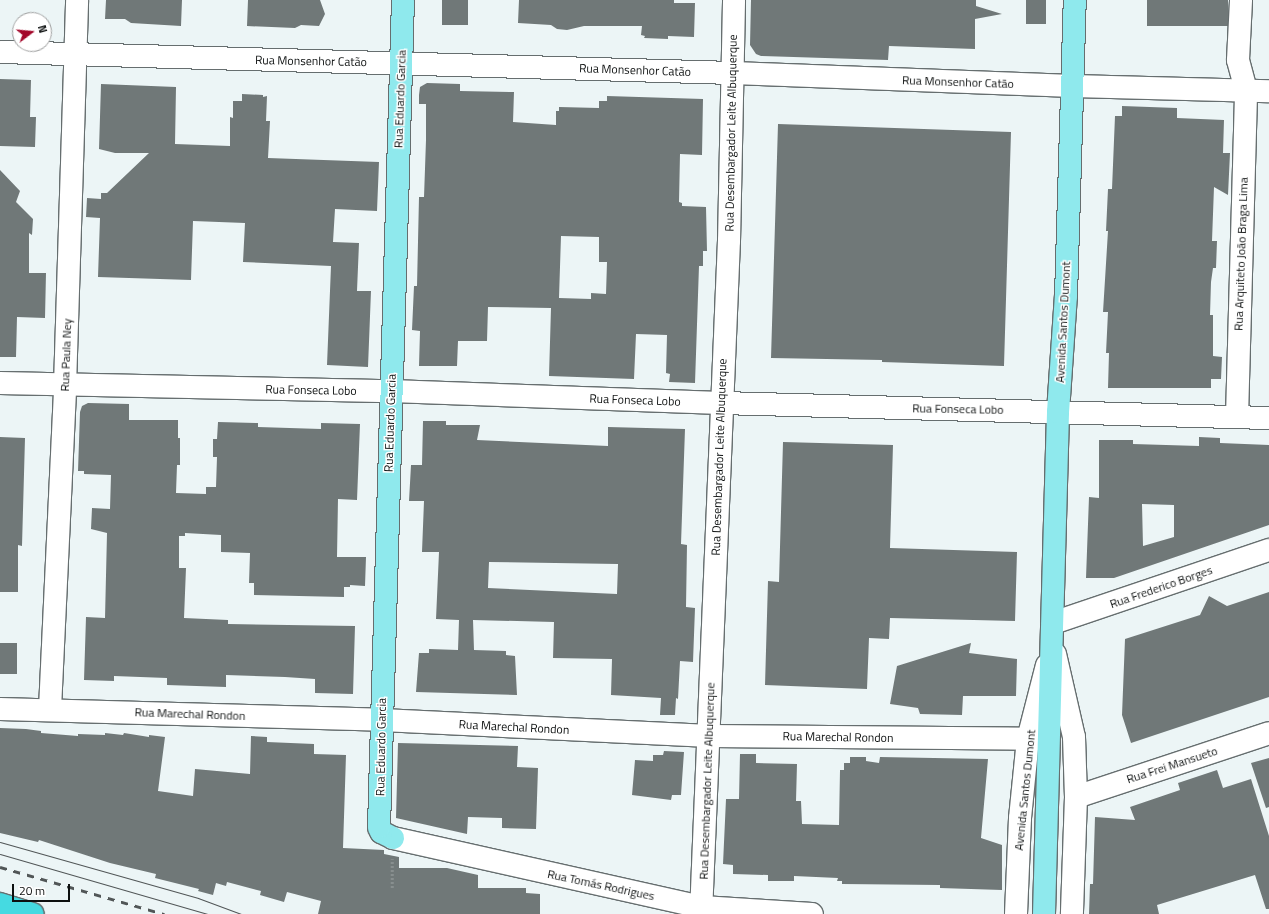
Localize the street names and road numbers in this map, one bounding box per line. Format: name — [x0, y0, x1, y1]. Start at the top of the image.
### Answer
street label: Rua Desembargador Leite Albuquerque — [722, 34, 740, 232]
street label: Rua Eduardo Garcia — [391, 50, 409, 148]
street label: Rua Monsenhor Catão — [255, 53, 367, 69]
street label: Rua Monsenhor Catão — [579, 61, 691, 79]
street label: Rua Monsenhor Catão — [902, 73, 1014, 91]
street label: Rua Arquiteto João Braga Lima — [1231, 177, 1251, 331]
street label: Avenida Santos Dumont — [1053, 261, 1073, 383]
street label: Rua Paula Ney — [58, 318, 74, 392]
street label: Rua Desembargador Leite Albuquerque — [708, 358, 730, 556]
street label: Rua Eduardo Garcia — [381, 374, 399, 472]
street label: Rua Fonseca Lobo — [265, 382, 357, 398]
street label: Rua Fonseca Lobo — [589, 391, 681, 409]
street label: Rua Fonseca Lobo — [912, 401, 1004, 417]
street label: Rua Frederico Borges — [1108, 563, 1214, 611]
street label: Rua Desembargador Leite Albuquerque — [696, 682, 718, 880]
street label: Rua Eduardo Garcia — [373, 698, 389, 796]
street label: Rua Marechal Rondon — [134, 705, 246, 723]
street label: Rua Marechal Rondon — [458, 717, 570, 737]
street label: Rua Marechal Rondon — [782, 729, 894, 745]
street label: Avenida Santos Dumont — [1011, 729, 1039, 851]
street label: Rua Frei Mansueto — [1125, 743, 1219, 787]
street label: Rua Tomás Rodrigues — [546, 867, 656, 903]

